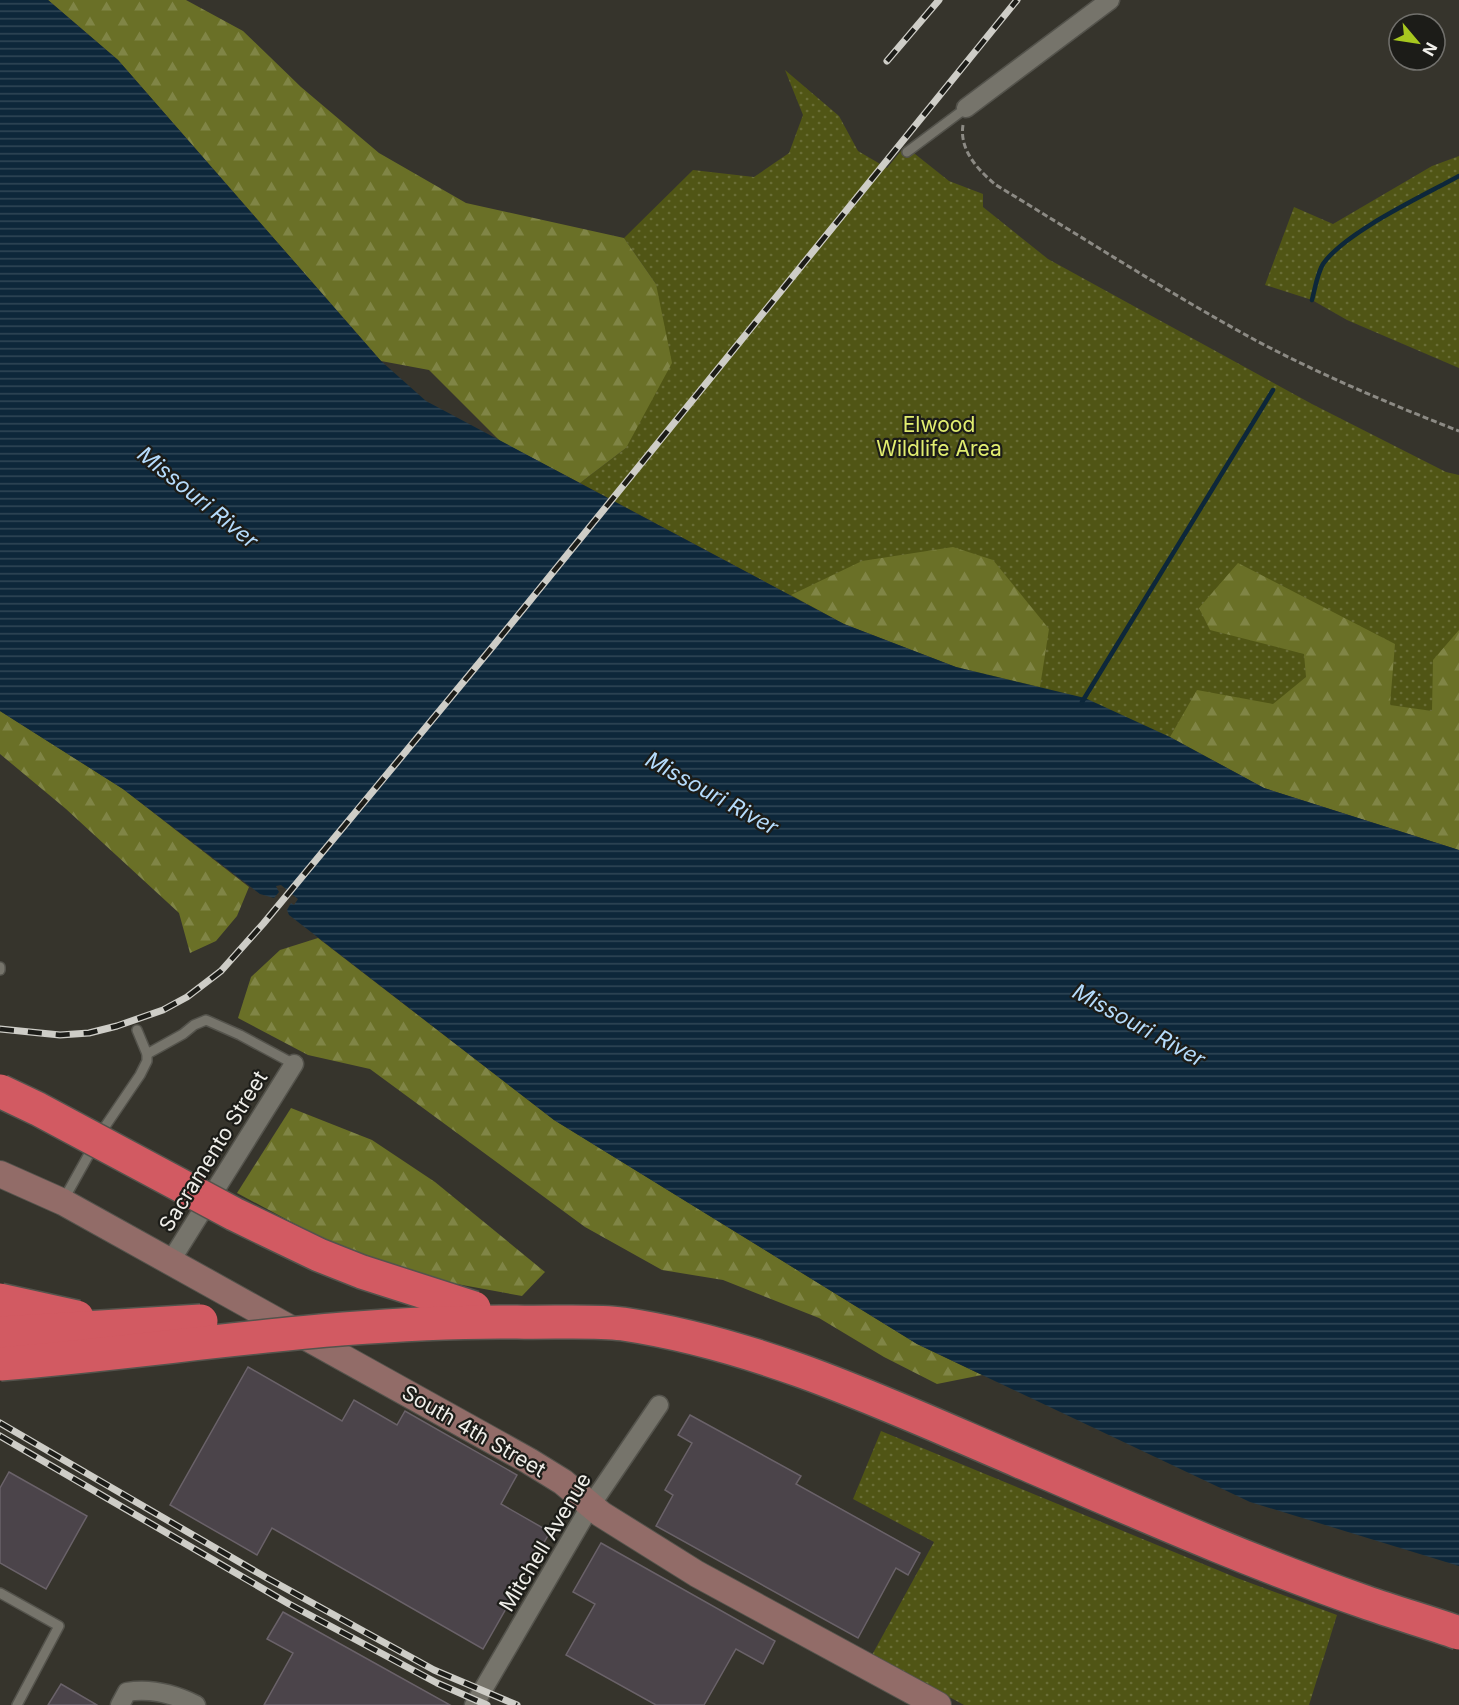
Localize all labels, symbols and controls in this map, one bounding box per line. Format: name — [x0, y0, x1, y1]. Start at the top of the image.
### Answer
north arrow — [1387, 12, 1447, 72]
text: N — [1418, 39, 1442, 59]
park label: Elwood Wildlife Area — [876, 412, 1002, 461]
water label: Missouri River — [133, 441, 264, 554]
water label: Missouri River — [641, 746, 783, 840]
water label: Missouri River — [1068, 978, 1210, 1072]
street label: Sacramento Street — [154, 1066, 273, 1236]
street label: South 4th Street — [398, 1380, 550, 1482]
street label: Mitchell Avenue — [494, 1468, 596, 1616]

